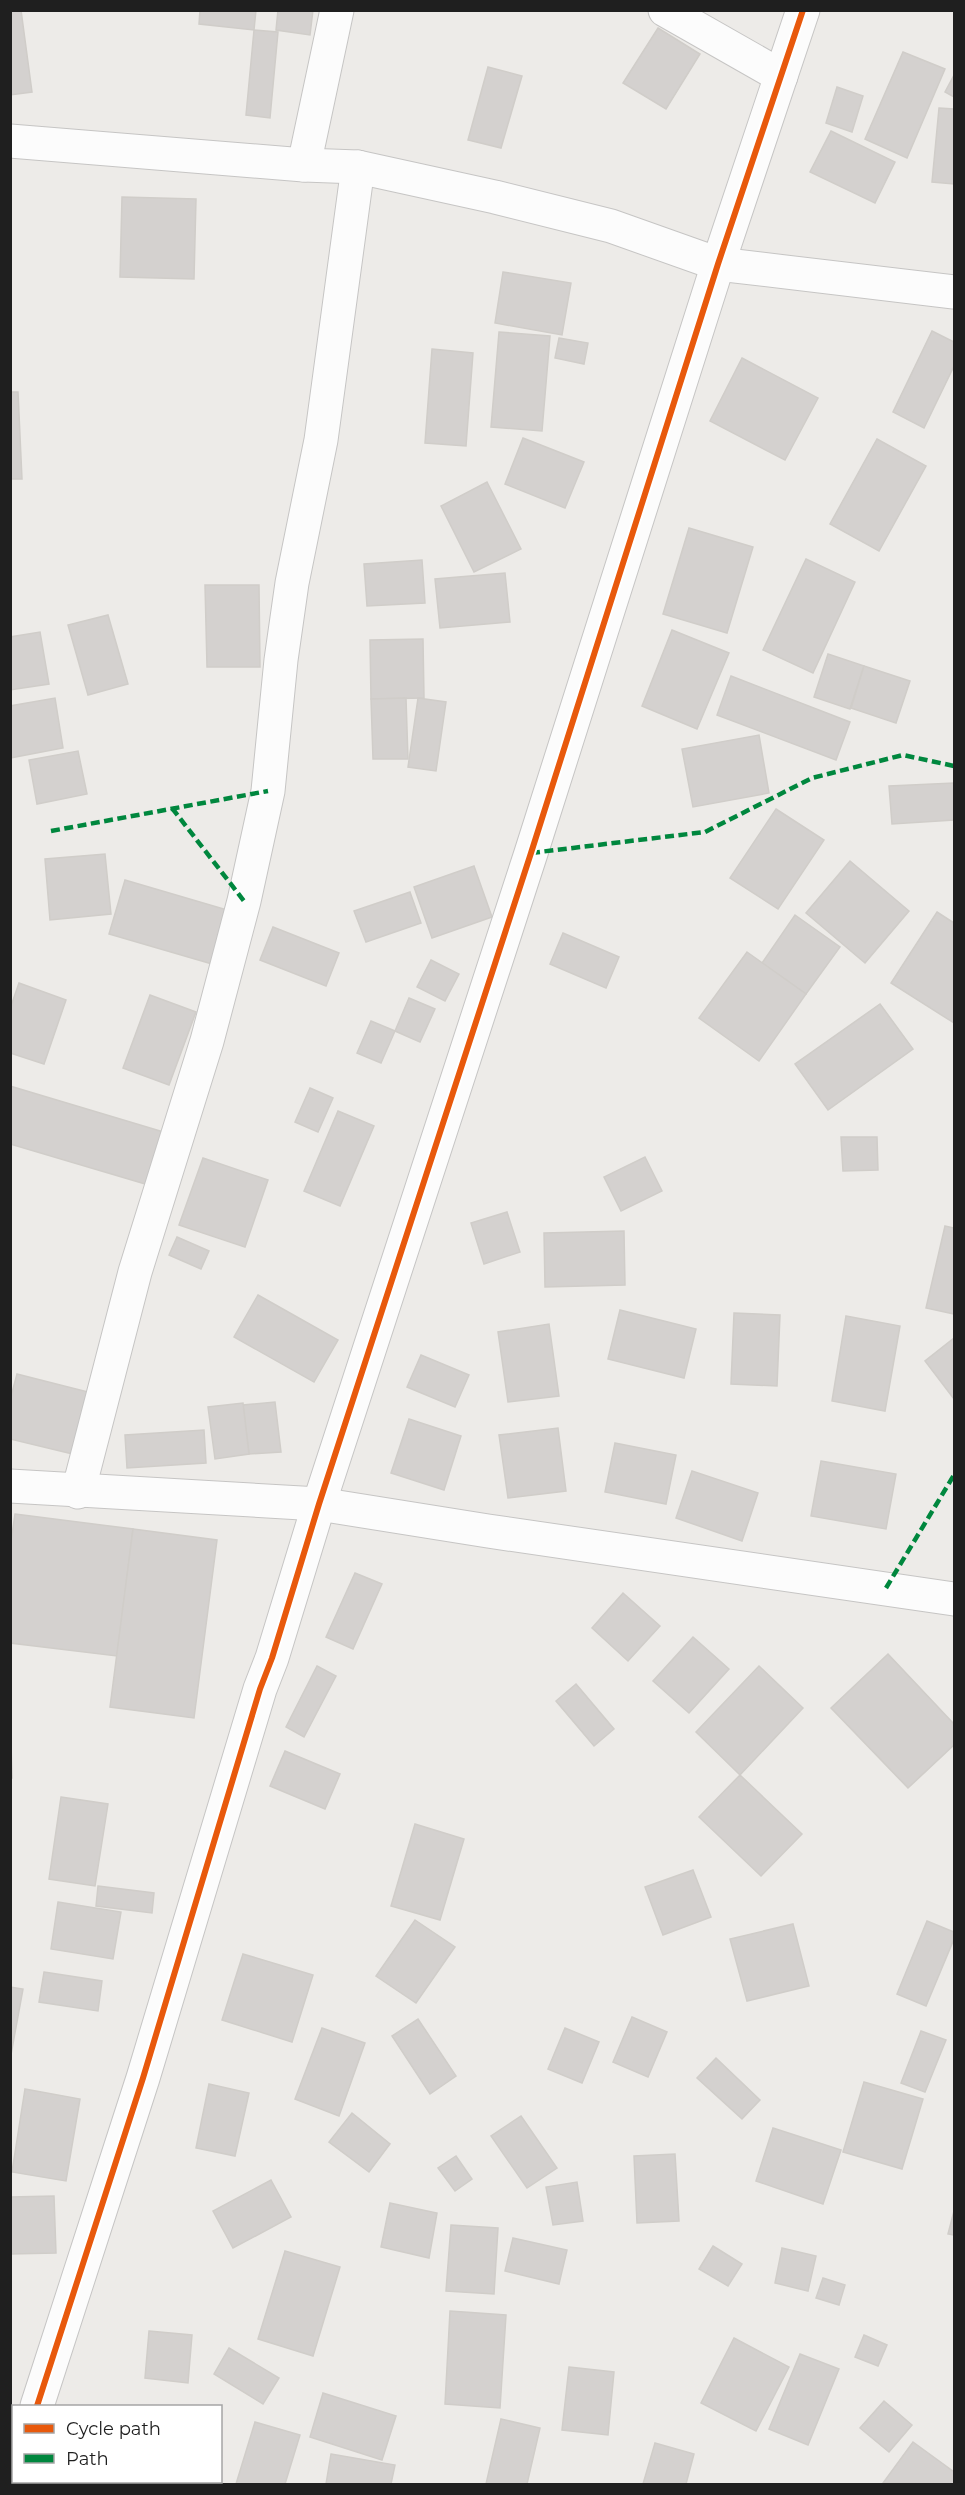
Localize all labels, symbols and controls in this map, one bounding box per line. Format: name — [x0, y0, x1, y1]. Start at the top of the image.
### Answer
legend — [12, 2405, 222, 2483]
text: Cycle path — [66, 2418, 161, 2440]
text: Path — [66, 2448, 109, 2470]

